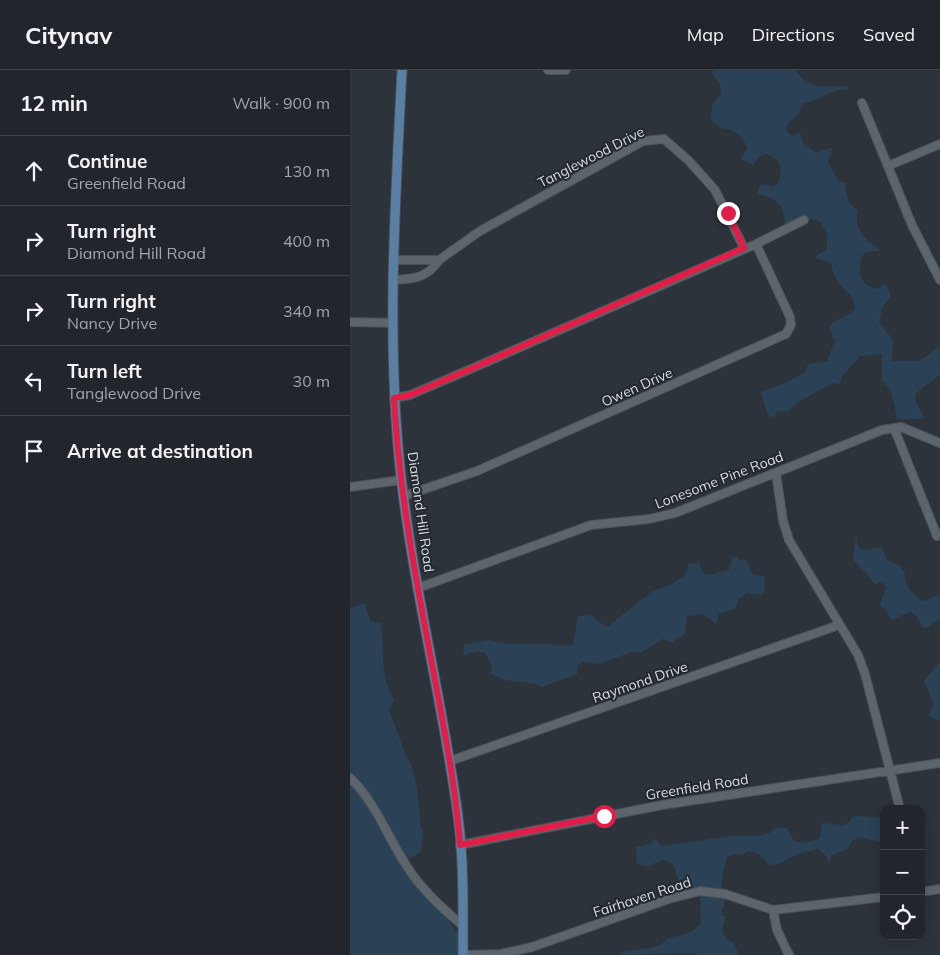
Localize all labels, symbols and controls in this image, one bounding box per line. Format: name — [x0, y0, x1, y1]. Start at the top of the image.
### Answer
text: Citynav — [25, 20, 112, 50]
text: Map — [687, 23, 724, 46]
text: Directions — [752, 23, 835, 46]
text: Saved — [863, 23, 915, 46]
text: 12 min — [20, 90, 88, 116]
text: Walk · 900 m — [232, 93, 330, 113]
street label: Tanglewood Drive — [535, 122, 647, 192]
text: Continue — [67, 149, 147, 173]
icon: ahead — [20, 157, 48, 185]
text: 130 m — [283, 161, 330, 181]
text: Greenfield Road — [67, 173, 186, 193]
route end — [717, 202, 740, 225]
text: Turn right — [67, 219, 156, 243]
icon: right — [20, 227, 48, 255]
text: 400 m — [283, 231, 330, 251]
text: Diamond Hill Road — [67, 243, 206, 263]
text: Turn right — [67, 289, 156, 313]
icon: right — [20, 297, 48, 325]
text: 340 m — [283, 301, 330, 321]
text: Nancy Drive — [67, 313, 157, 333]
text: Turn left — [67, 359, 142, 383]
street label: Owen Drive — [599, 363, 675, 411]
icon: left — [20, 367, 48, 395]
text: 30 m — [293, 371, 330, 391]
text: Tanglewood Drive — [67, 383, 201, 403]
icon: arrive — [20, 437, 48, 465]
text: Arrive at destination — [67, 439, 253, 463]
street label: Lonesome Pine Road — [652, 447, 786, 513]
street label: Diamond Hill Road — [404, 451, 438, 573]
street label: Raymond Drive — [590, 657, 690, 707]
street label: Greenfield Road — [644, 770, 750, 804]
route start — [593, 805, 616, 828]
map controls — [880, 805, 925, 940]
button: + — [880, 805, 925, 850]
button: − — [880, 850, 925, 895]
street label: Fairhaven Road — [591, 873, 693, 921]
button: locate — [880, 895, 925, 940]

